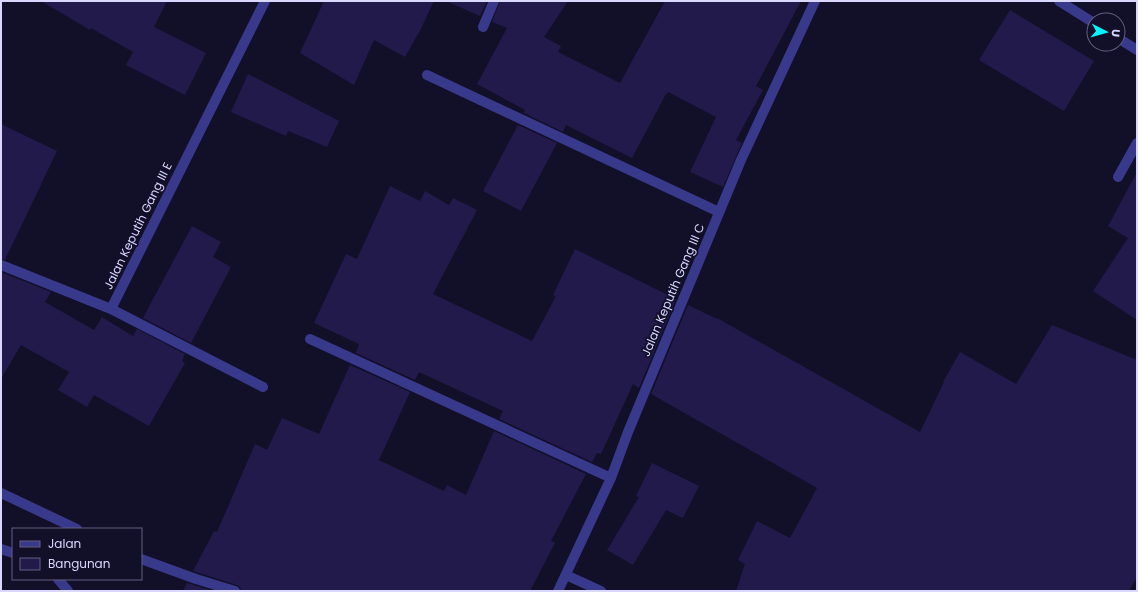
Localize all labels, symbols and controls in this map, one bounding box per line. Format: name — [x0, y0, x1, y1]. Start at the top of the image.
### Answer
north arrow — [1086, 12, 1126, 52]
text: U — [1108, 28, 1124, 38]
street label: Jalan Keputih Gang III E — [99, 159, 176, 292]
street label: Jalan Keputih Gang III C — [637, 221, 708, 359]
legend — [12, 528, 142, 580]
text: Jalan — [48, 535, 81, 552]
text: Bangunan — [48, 555, 110, 572]

